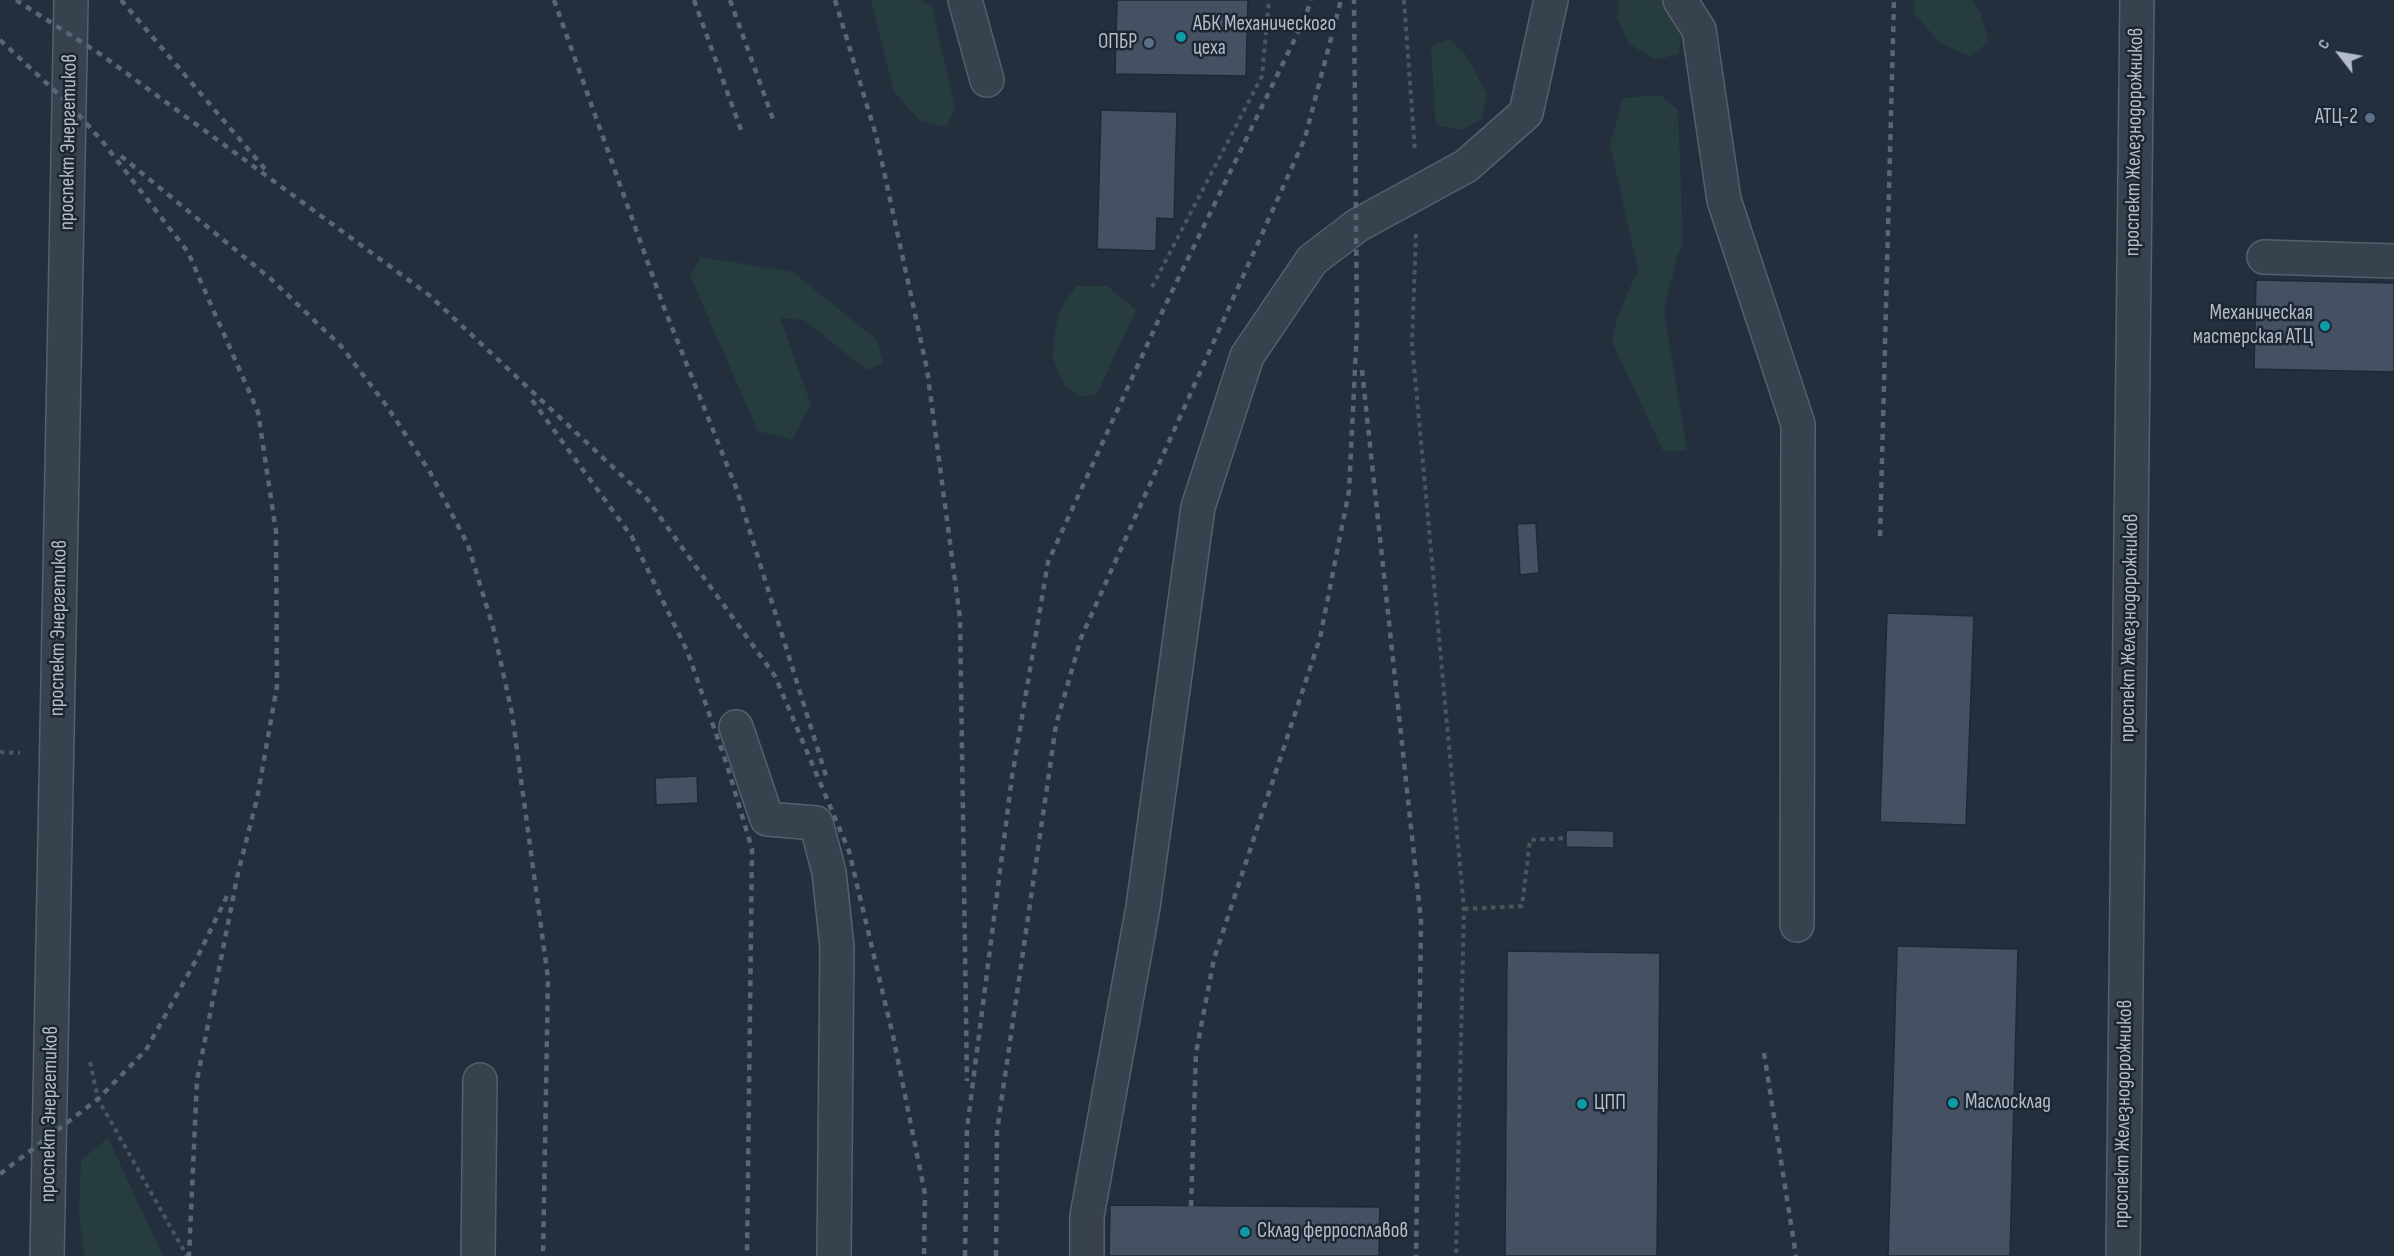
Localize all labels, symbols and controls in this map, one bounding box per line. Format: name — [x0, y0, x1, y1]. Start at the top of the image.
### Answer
place label: АБК Механического цеха — [1193, 12, 1336, 62]
north arrow — [2310, 24, 2370, 84]
street label: проспект Железнодорожников — [2120, 28, 2150, 256]
place label: ОПБР — [1098, 30, 1137, 56]
marker: АБК Механического цеха — [1174, 30, 1188, 44]
marker: ОПБР — [1142, 36, 1156, 50]
text: С — [2314, 36, 2334, 53]
street label: проспект Энергетиков — [55, 54, 83, 230]
place label: АТЦ-2 — [2315, 105, 2358, 131]
marker: АТЦ-2 — [2363, 111, 2377, 125]
place label: Механическая мастерская АТЦ — [2193, 301, 2313, 351]
marker: Механическая мастерская АТЦ — [2318, 319, 2332, 333]
street label: проспект Железнодорожников — [2115, 514, 2145, 742]
street label: проспект Энергетиков — [45, 540, 73, 716]
street label: проспект Железнодорожников — [2109, 1000, 2139, 1228]
street label: проспект Энергетиков — [36, 1026, 64, 1202]
place label: Маслосклад — [1965, 1090, 2051, 1116]
place label: ЦПП — [1594, 1091, 1626, 1117]
marker: Маслосклад — [1946, 1096, 1960, 1110]
marker: ЦПП — [1575, 1097, 1589, 1111]
place label: Склад ферросплавов — [1257, 1219, 1408, 1245]
marker: Склад ферросплавов — [1238, 1225, 1252, 1239]

